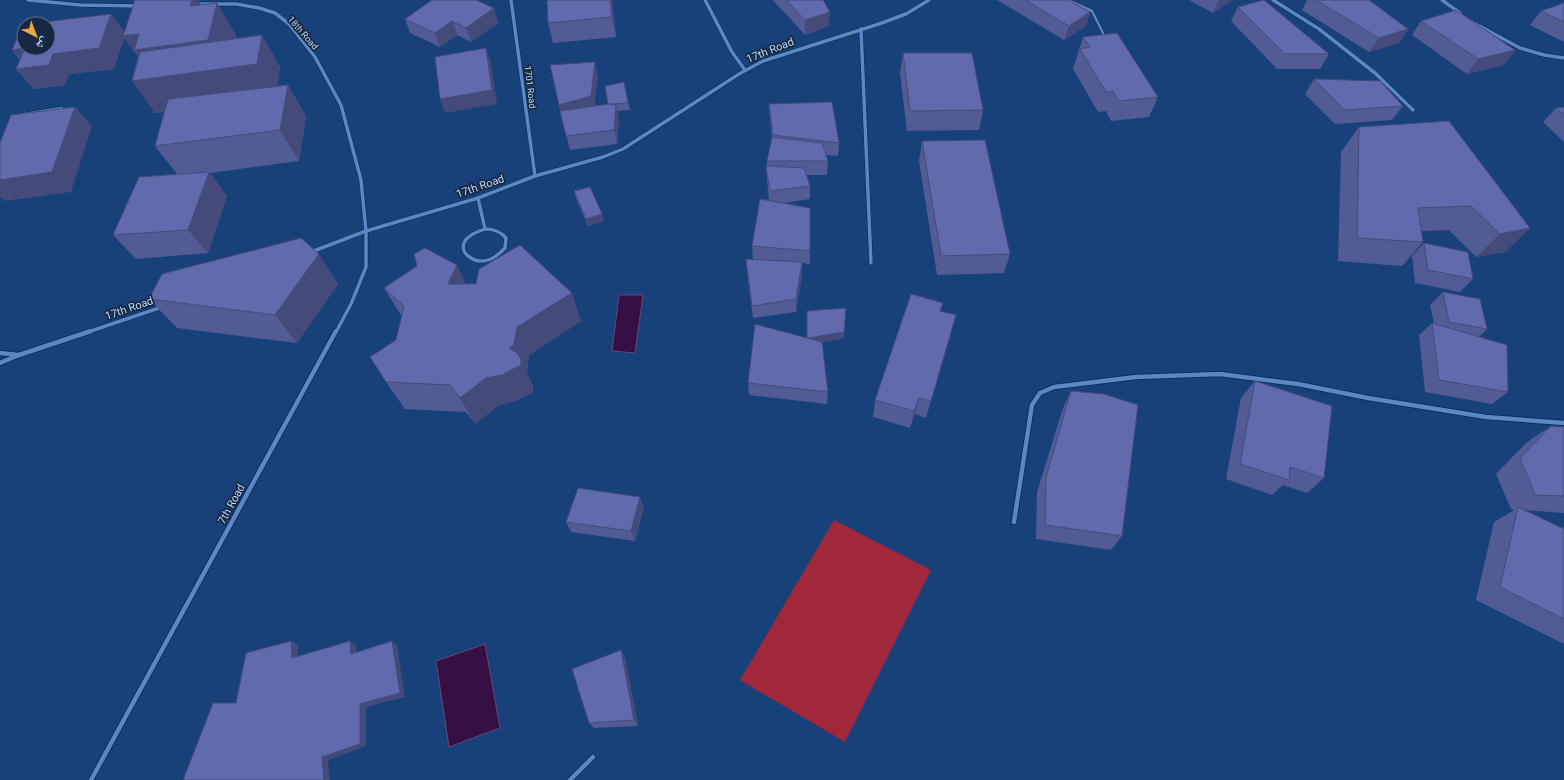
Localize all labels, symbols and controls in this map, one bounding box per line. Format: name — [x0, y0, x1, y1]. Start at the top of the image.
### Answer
street label: 18th Road — [286, 14, 320, 52]
north arrow — [16, 16, 56, 56]
text: ش — [33, 34, 51, 52]
street label: 17th Road — [745, 35, 796, 66]
street label: 1701 Road — [522, 65, 538, 109]
street label: 17th Road — [454, 172, 506, 201]
street label: 17th Road — [103, 294, 155, 323]
street label: 7th Road — [215, 482, 248, 527]

